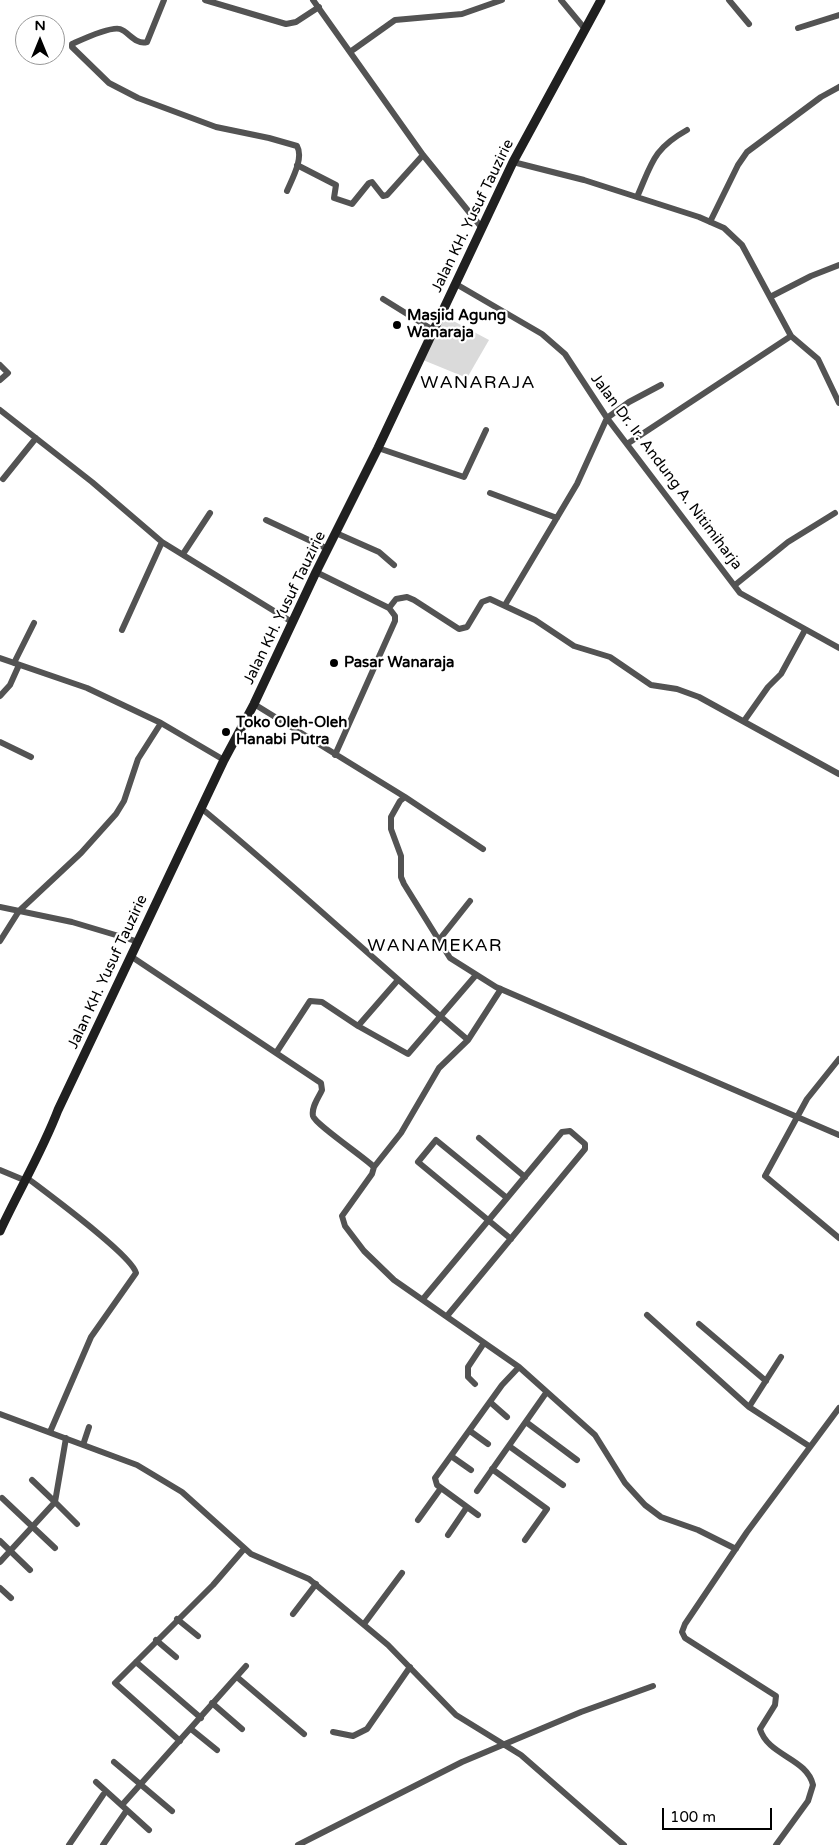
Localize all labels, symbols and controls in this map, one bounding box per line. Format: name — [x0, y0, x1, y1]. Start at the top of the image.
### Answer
north arrow — [15, 15, 65, 65]
text: N — [34, 17, 46, 34]
street label: Jalan KH. Yusuf Tauzirie — [428, 137, 518, 295]
place label: Masjid Agung Wanaraja — [407, 307, 506, 342]
marker: Masjid Agung Wanaraja — [391, 319, 403, 331]
street label: Jalan Dr. Ir. Andung A. Nitimiharja — [586, 371, 746, 573]
district label: WANARAJA — [419, 372, 537, 394]
street label: Jalan KH. Yusuf Tauzirie — [240, 529, 330, 687]
place label: Pasar Wanaraja — [344, 654, 454, 672]
marker: Pasar Wanaraja — [328, 657, 340, 669]
place label: Toko Oleh-Oleh Hanabi Putra — [236, 714, 347, 749]
marker: Toko Oleh-Oleh Hanabi Putra — [220, 726, 232, 738]
street label: Jalan KH. Yusuf Tauzirie — [64, 892, 152, 1052]
district label: WANAMEKAR — [366, 935, 504, 957]
scale bar — [664, 1798, 774, 1830]
text: 100 m — [670, 1808, 716, 1826]

